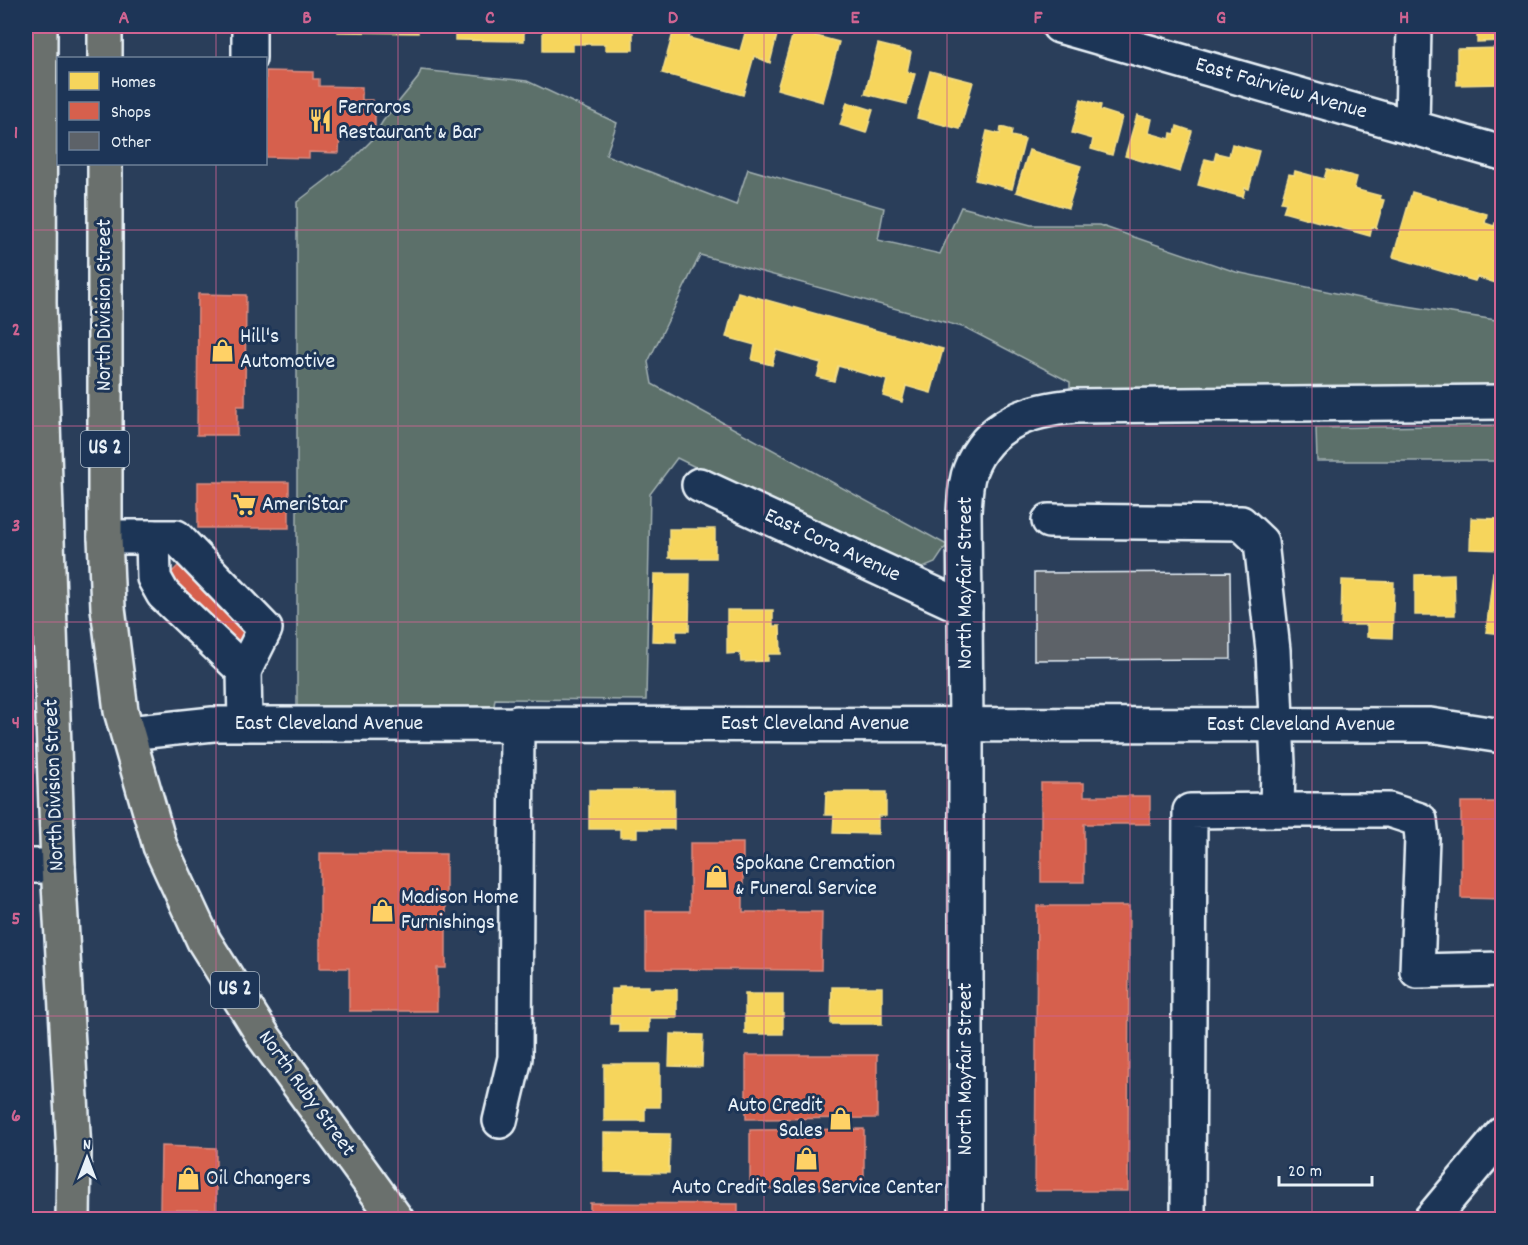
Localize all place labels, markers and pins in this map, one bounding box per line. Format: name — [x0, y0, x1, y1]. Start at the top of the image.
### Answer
place label: Ferraros Restaurant & Bar — [338, 93, 482, 149]
restaurant icon: Ferraros Restaurant & Bar — [307, 108, 333, 134]
place label: Hill's Automotive — [240, 322, 335, 378]
shop icon: Hill's Automotive — [209, 337, 235, 363]
place label: AmeriStar — [262, 490, 348, 521]
supermarket icon: AmeriStar — [231, 492, 257, 518]
place label: Spokane Cremation & Funeral Service — [735, 849, 895, 905]
shop icon: Spokane Cremation & Funeral Service — [704, 864, 730, 890]
place label: Madison Home Furnishings — [401, 883, 519, 939]
shop icon: Madison Home Furnishings — [370, 898, 396, 924]
place label: Auto Credit Sales — [727, 1091, 823, 1147]
shop icon: Auto Credit Sales — [828, 1106, 854, 1132]
shop icon: Auto Credit Sales Service Center — [794, 1146, 820, 1172]
place label: Oil Changers — [206, 1164, 311, 1195]
shop icon: Oil Changers — [175, 1166, 201, 1192]
place label: Auto Credit Sales Service Center — [672, 1173, 943, 1204]

